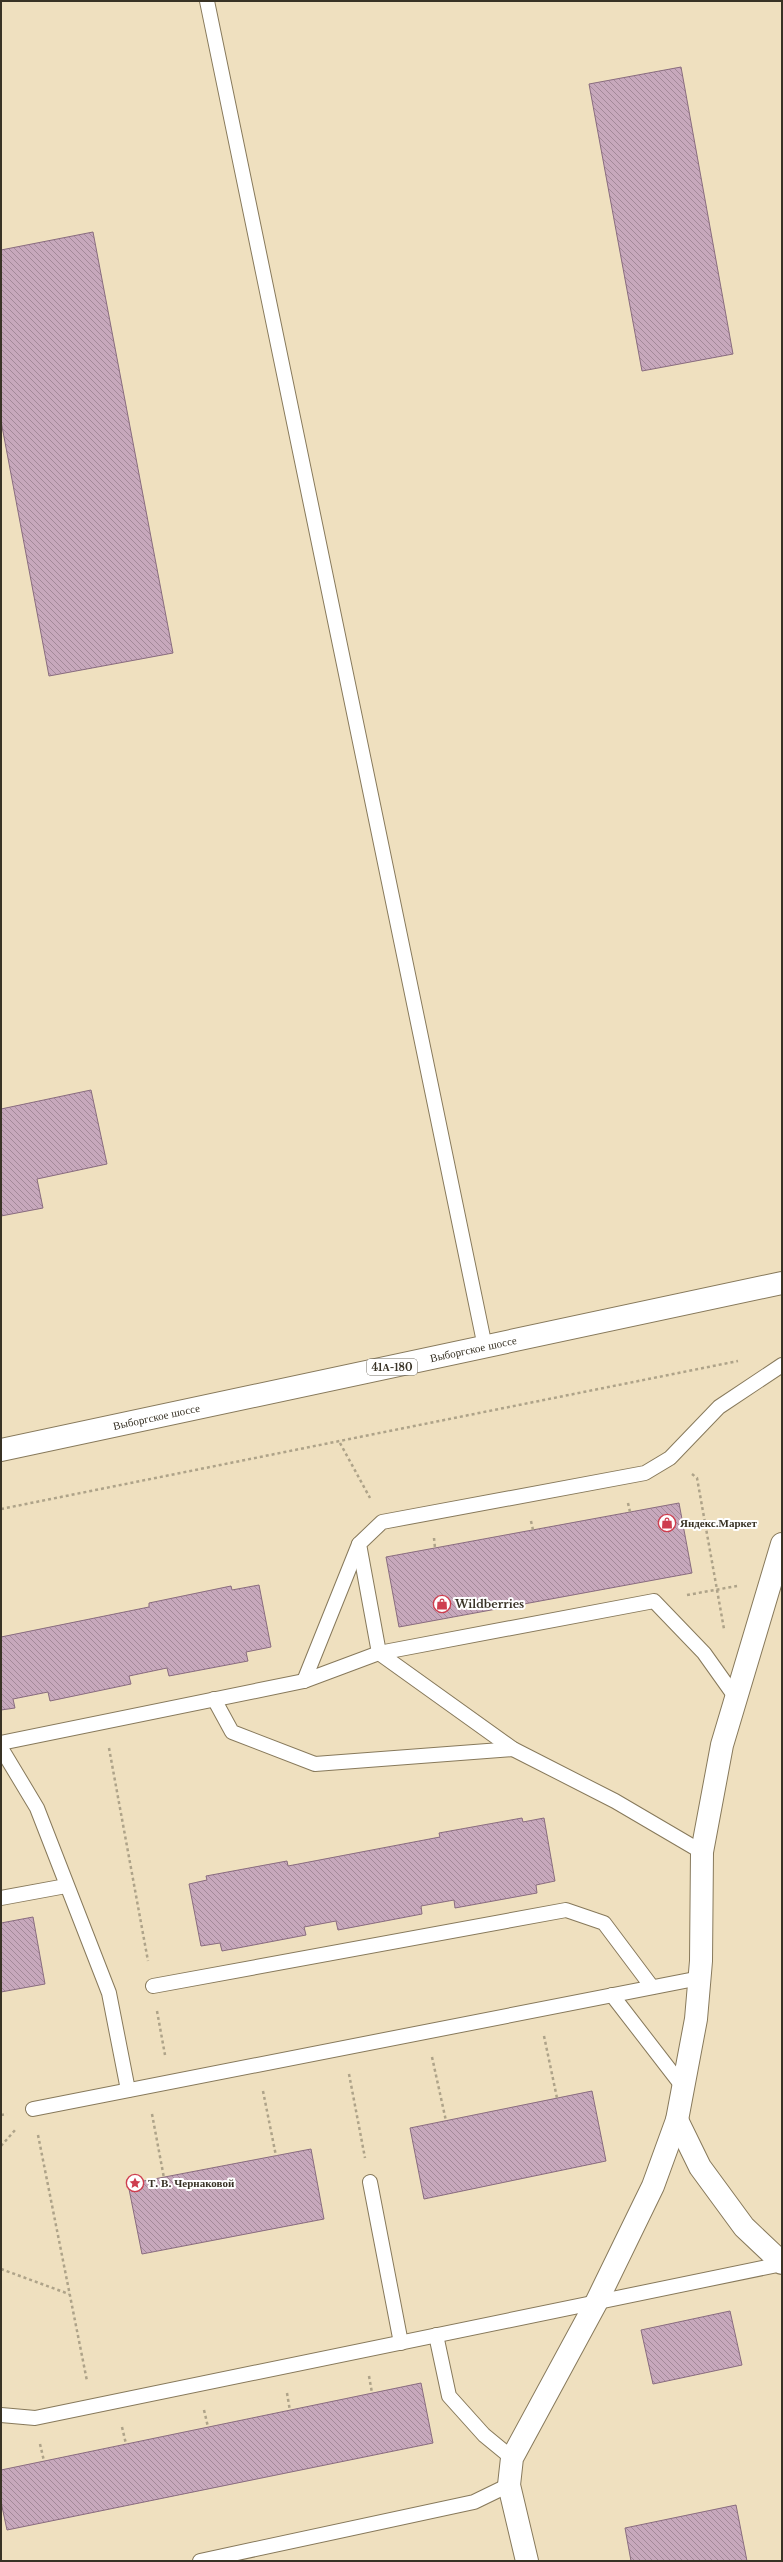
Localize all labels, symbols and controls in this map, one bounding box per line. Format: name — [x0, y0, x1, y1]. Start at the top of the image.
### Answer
street label: Выборгское шоссе — [429, 1333, 518, 1365]
road number: 41А-180 — [367, 1359, 417, 1375]
street label: Выборгское шоссе — [112, 1401, 201, 1433]
shop icon: Яндекс.Маркет — [657, 1513, 677, 1533]
place label: Яндекс.Маркет — [680, 1516, 757, 1530]
shop icon: Wildberries — [432, 1594, 452, 1614]
place label: Wildberries — [454, 1597, 524, 1611]
place icon: Т. В. Чернаковой — [125, 2173, 145, 2193]
place label: Т. В. Чернаковой — [148, 2176, 235, 2190]

